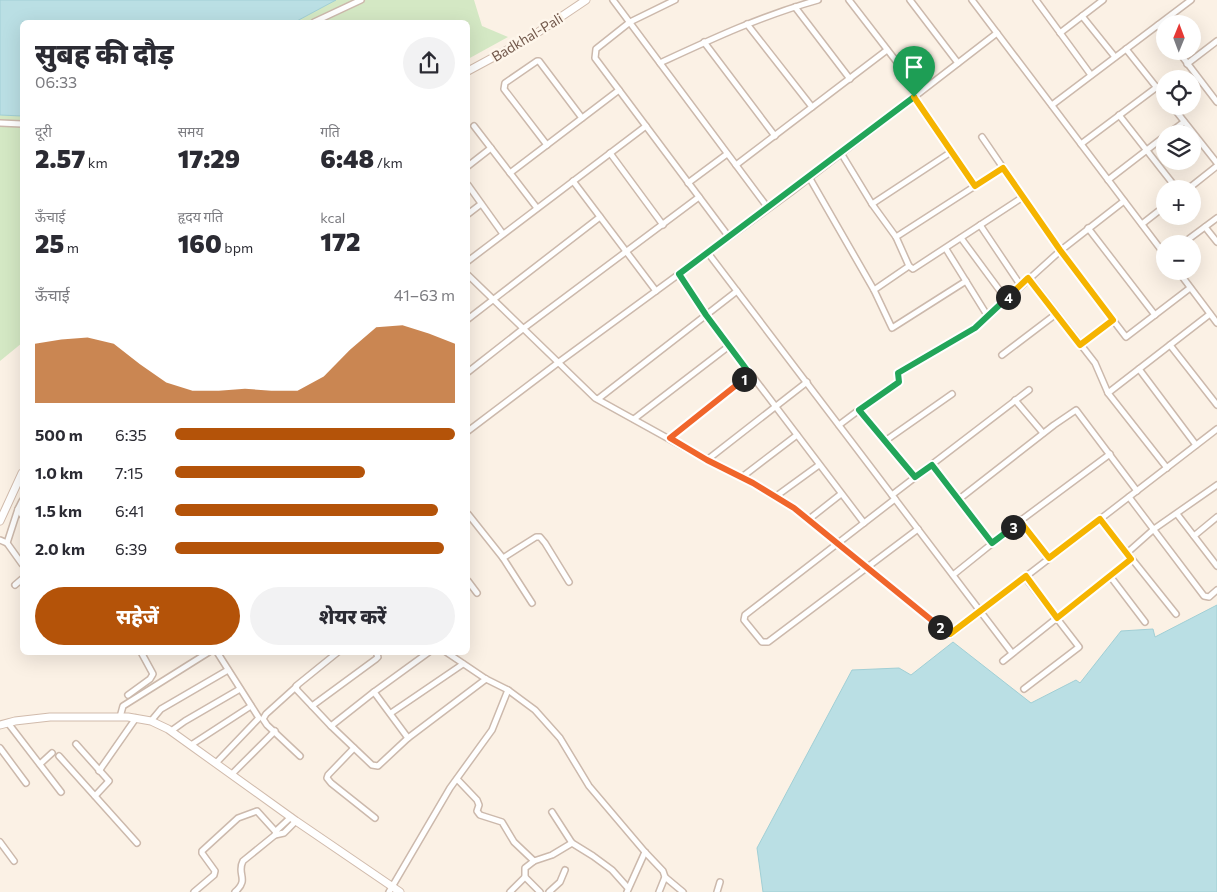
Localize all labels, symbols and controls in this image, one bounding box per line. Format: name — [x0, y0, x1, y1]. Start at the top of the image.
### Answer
street label: Badkhal-Pali — [488, 9, 566, 65]
north arrow — [1156, 15, 1201, 60]
map controls — [1156, 15, 1201, 280]
text: सुबह की दौड़ — [35, 36, 174, 70]
button: share — [403, 37, 455, 89]
pin — [893, 46, 935, 97]
icon: arrive — [900, 53, 928, 81]
button: locate — [1156, 70, 1201, 115]
text: 06:33 — [35, 72, 77, 91]
text: दूरी — [35, 123, 52, 140]
text: समय — [178, 123, 204, 140]
text: गति — [320, 123, 340, 140]
button: layers — [1156, 125, 1201, 170]
text: 2.57 — [35, 143, 85, 173]
text: 17:29 — [178, 143, 240, 173]
text: 6:48 — [320, 143, 374, 173]
text: km — [85, 154, 108, 171]
text: /km — [374, 154, 403, 171]
button: + — [1156, 180, 1201, 225]
text: ऊँचाई — [35, 208, 65, 225]
text: हृदय गति — [178, 208, 223, 225]
text: kcal — [320, 209, 345, 226]
text: 172 — [320, 226, 360, 256]
text: 25 — [35, 228, 64, 258]
text: 160 — [178, 228, 222, 258]
button: − — [1156, 235, 1201, 280]
text: m — [64, 239, 79, 256]
text: bpm — [222, 239, 253, 256]
pin: 4 — [996, 284, 1020, 310]
text: ऊँचाई — [35, 285, 70, 304]
text: 41–63 m — [394, 285, 455, 304]
text: 4 — [1004, 289, 1013, 306]
pin: 1 — [732, 366, 756, 392]
text: 1 — [741, 371, 748, 388]
text: 500 m — [35, 425, 83, 444]
text: 6:35 — [115, 425, 147, 444]
text: 1.0 km — [35, 463, 83, 482]
text: 7:15 — [115, 463, 143, 482]
text: 1.5 km — [35, 501, 82, 520]
text: 6:41 — [115, 501, 144, 520]
pin: 3 — [1000, 514, 1026, 540]
text: 3 — [1009, 519, 1018, 536]
text: 2.0 km — [35, 539, 85, 558]
text: 6:39 — [115, 539, 147, 558]
button: सहेजें — [35, 587, 240, 645]
button: शेयर करें — [250, 587, 455, 645]
pin: 2 — [928, 614, 952, 640]
text: 2 — [937, 619, 944, 636]

